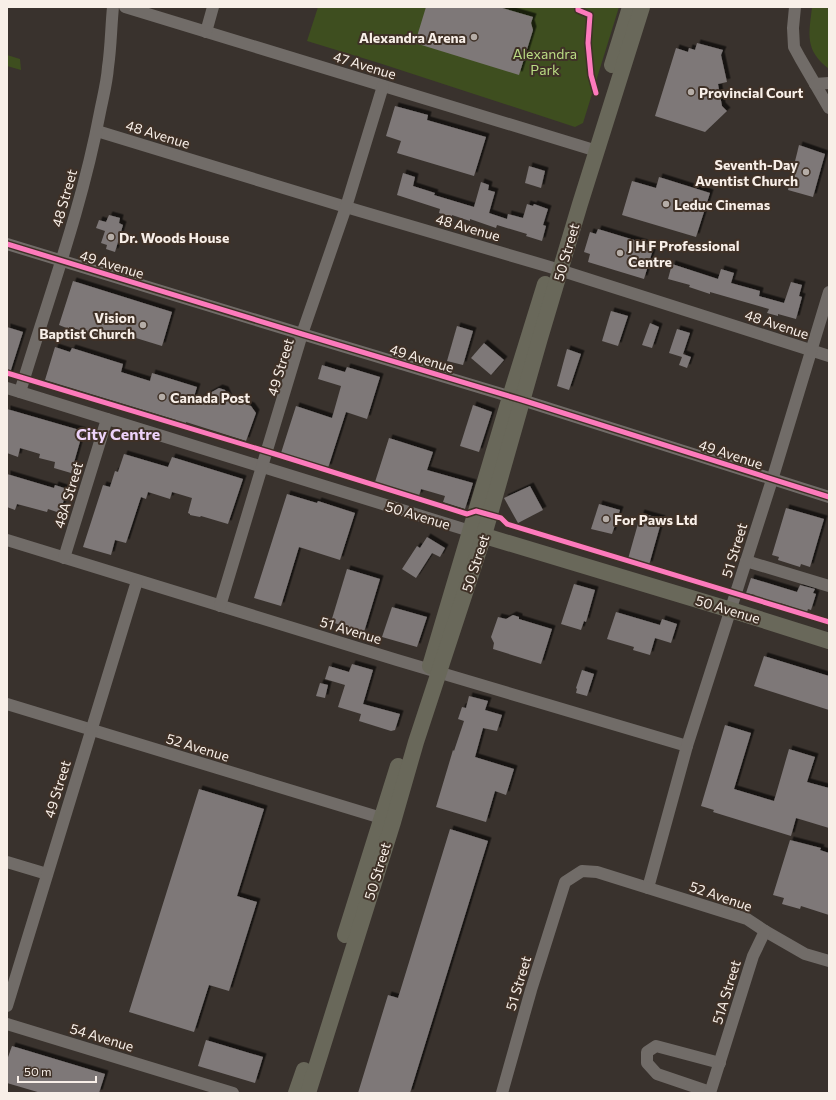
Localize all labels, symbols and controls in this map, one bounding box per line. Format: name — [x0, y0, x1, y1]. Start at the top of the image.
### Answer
place label: Alexandra Arena — [359, 29, 466, 46]
marker: Alexandra Arena — [469, 32, 479, 42]
park label: Alexandra Park — [513, 45, 577, 78]
street label: 47 Avenue — [331, 47, 399, 83]
place label: Provincial Court — [699, 84, 804, 101]
marker: Provincial Court — [686, 87, 696, 97]
street label: 48 Avenue — [124, 116, 192, 152]
place label: Seventh-Day Aventist Church — [695, 156, 798, 189]
street label: 48 Street — [48, 167, 80, 229]
marker: Seventh-Day Aventist Church — [801, 167, 811, 177]
place label: Leduc Cinemas — [674, 196, 771, 213]
marker: Leduc Cinemas — [661, 199, 671, 209]
street label: 48 Avenue — [434, 210, 502, 244]
street label: 50 Street — [550, 221, 582, 283]
place label: Dr. Woods House — [119, 229, 229, 246]
marker: Dr. Woods House — [106, 232, 116, 242]
place label: J H F Professional Centre — [628, 237, 739, 270]
street label: 49 Avenue — [78, 246, 146, 282]
marker: J H F Professional Centre — [615, 248, 625, 258]
street label: 48 Avenue — [743, 306, 811, 342]
place label: Vision Baptist Church — [39, 309, 135, 342]
marker: Vision Baptist Church — [138, 320, 148, 330]
street label: 49 Street — [263, 336, 297, 398]
street label: 49 Avenue — [388, 340, 456, 376]
place label: Canada Post — [170, 389, 250, 406]
marker: Canada Post — [157, 392, 167, 402]
district label: City Centre — [76, 424, 160, 443]
street label: 49 Avenue — [697, 436, 765, 472]
street label: 48A Street — [50, 460, 86, 530]
street label: 50 Avenue — [384, 497, 452, 533]
place label: For Paws Ltd — [614, 511, 698, 528]
marker: For Paws Ltd — [601, 514, 611, 524]
street label: 51 Street — [718, 520, 750, 579]
street label: 50 Street — [458, 532, 492, 594]
street label: 50 Avenue — [694, 591, 762, 627]
street label: 51 Avenue — [318, 613, 384, 647]
street label: 52 Avenue — [164, 729, 232, 765]
street label: 49 Street — [40, 758, 74, 820]
street label: 50 Street — [360, 840, 394, 902]
street label: 52 Avenue — [687, 877, 755, 915]
street label: 51 Street — [502, 953, 534, 1012]
street label: 51A Street — [708, 958, 744, 1026]
street label: 54 Avenue — [68, 1019, 136, 1055]
scale bar — [18, 1058, 96, 1084]
text: 50 m — [24, 1064, 52, 1078]

